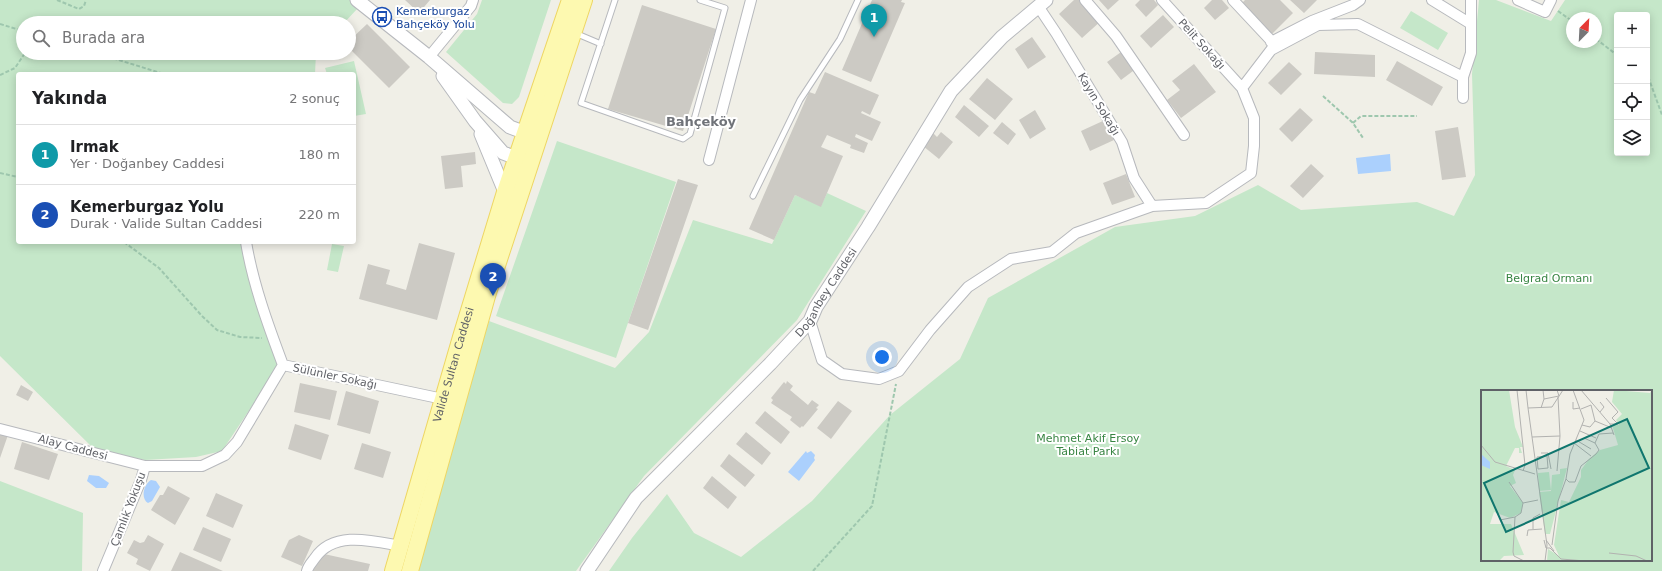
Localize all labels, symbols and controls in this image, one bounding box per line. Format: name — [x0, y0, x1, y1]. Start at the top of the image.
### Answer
pin: 1 — [861, 4, 887, 37]
place label: Kemerburgaz Bahçeköy Yolu — [396, 5, 475, 31]
bus stop icon: Kemerburgaz Bahçeköy Yolu — [371, 6, 393, 28]
north arrow — [1566, 12, 1602, 48]
map controls — [1614, 12, 1650, 156]
button: + — [1614, 12, 1650, 48]
search box — [16, 16, 356, 60]
street label: Pelit Sokağı — [1176, 16, 1228, 72]
icon: search — [30, 27, 52, 49]
text: Burada ara — [62, 29, 145, 47]
button: − — [1614, 48, 1650, 84]
street label: Kayın Sokağı — [1075, 71, 1122, 138]
button: locate — [1614, 84, 1650, 120]
text: Yakında — [32, 88, 107, 108]
text: 2 sonuç — [289, 91, 340, 106]
district label: Bahçeköy — [666, 114, 737, 129]
button: layers — [1614, 120, 1650, 156]
text: Irmak — [70, 138, 119, 156]
text: 1 — [40, 147, 50, 162]
text: 180 m — [298, 147, 340, 162]
text: Yer · Doğanbey Caddesi — [70, 156, 224, 171]
text: Kemerburgaz Yolu — [70, 198, 224, 216]
text: 2 — [40, 207, 50, 222]
text: 220 m — [298, 207, 340, 222]
text: Durak · Valide Sultan Caddesi — [70, 216, 262, 231]
street label: Doğanbey Caddesi — [793, 245, 860, 340]
pin: 2 — [480, 263, 506, 296]
park label: Belgrad Ormanı — [1506, 272, 1592, 285]
street label: Valide Sultan Caddesi — [431, 306, 477, 424]
your location — [872, 347, 892, 367]
street label: Sülünler Sokağı — [292, 361, 378, 392]
inset map — [1481, 390, 1652, 561]
street label: Alay Caddesi — [37, 432, 109, 463]
park label: Mehmet Akif Ersoy Tabiat Parkı — [1036, 432, 1140, 458]
street label: Çamlık Yokuşu — [108, 470, 149, 548]

